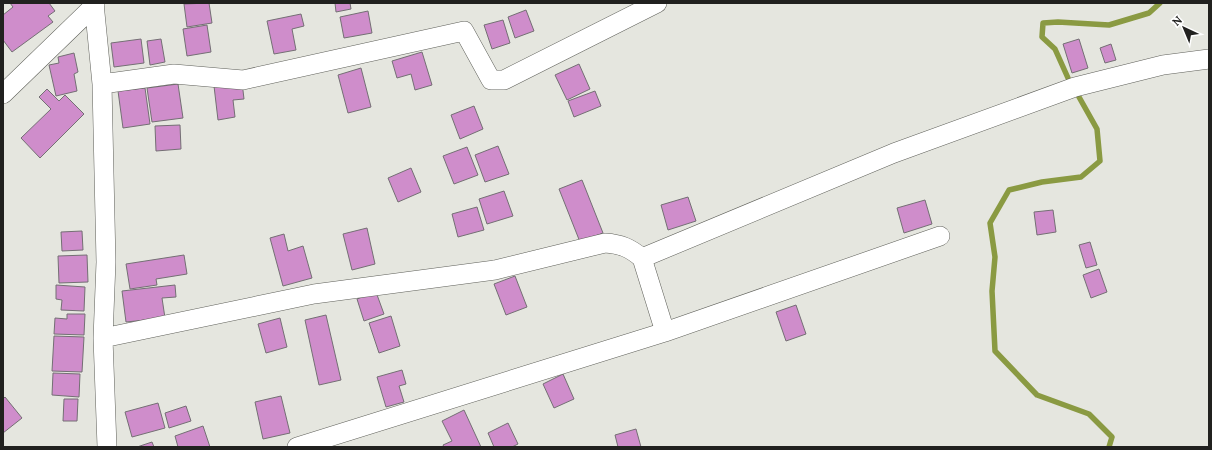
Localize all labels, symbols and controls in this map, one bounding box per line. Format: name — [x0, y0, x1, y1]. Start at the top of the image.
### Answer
north arrow — [1164, 8, 1204, 48]
text: N — [1169, 12, 1185, 29]

